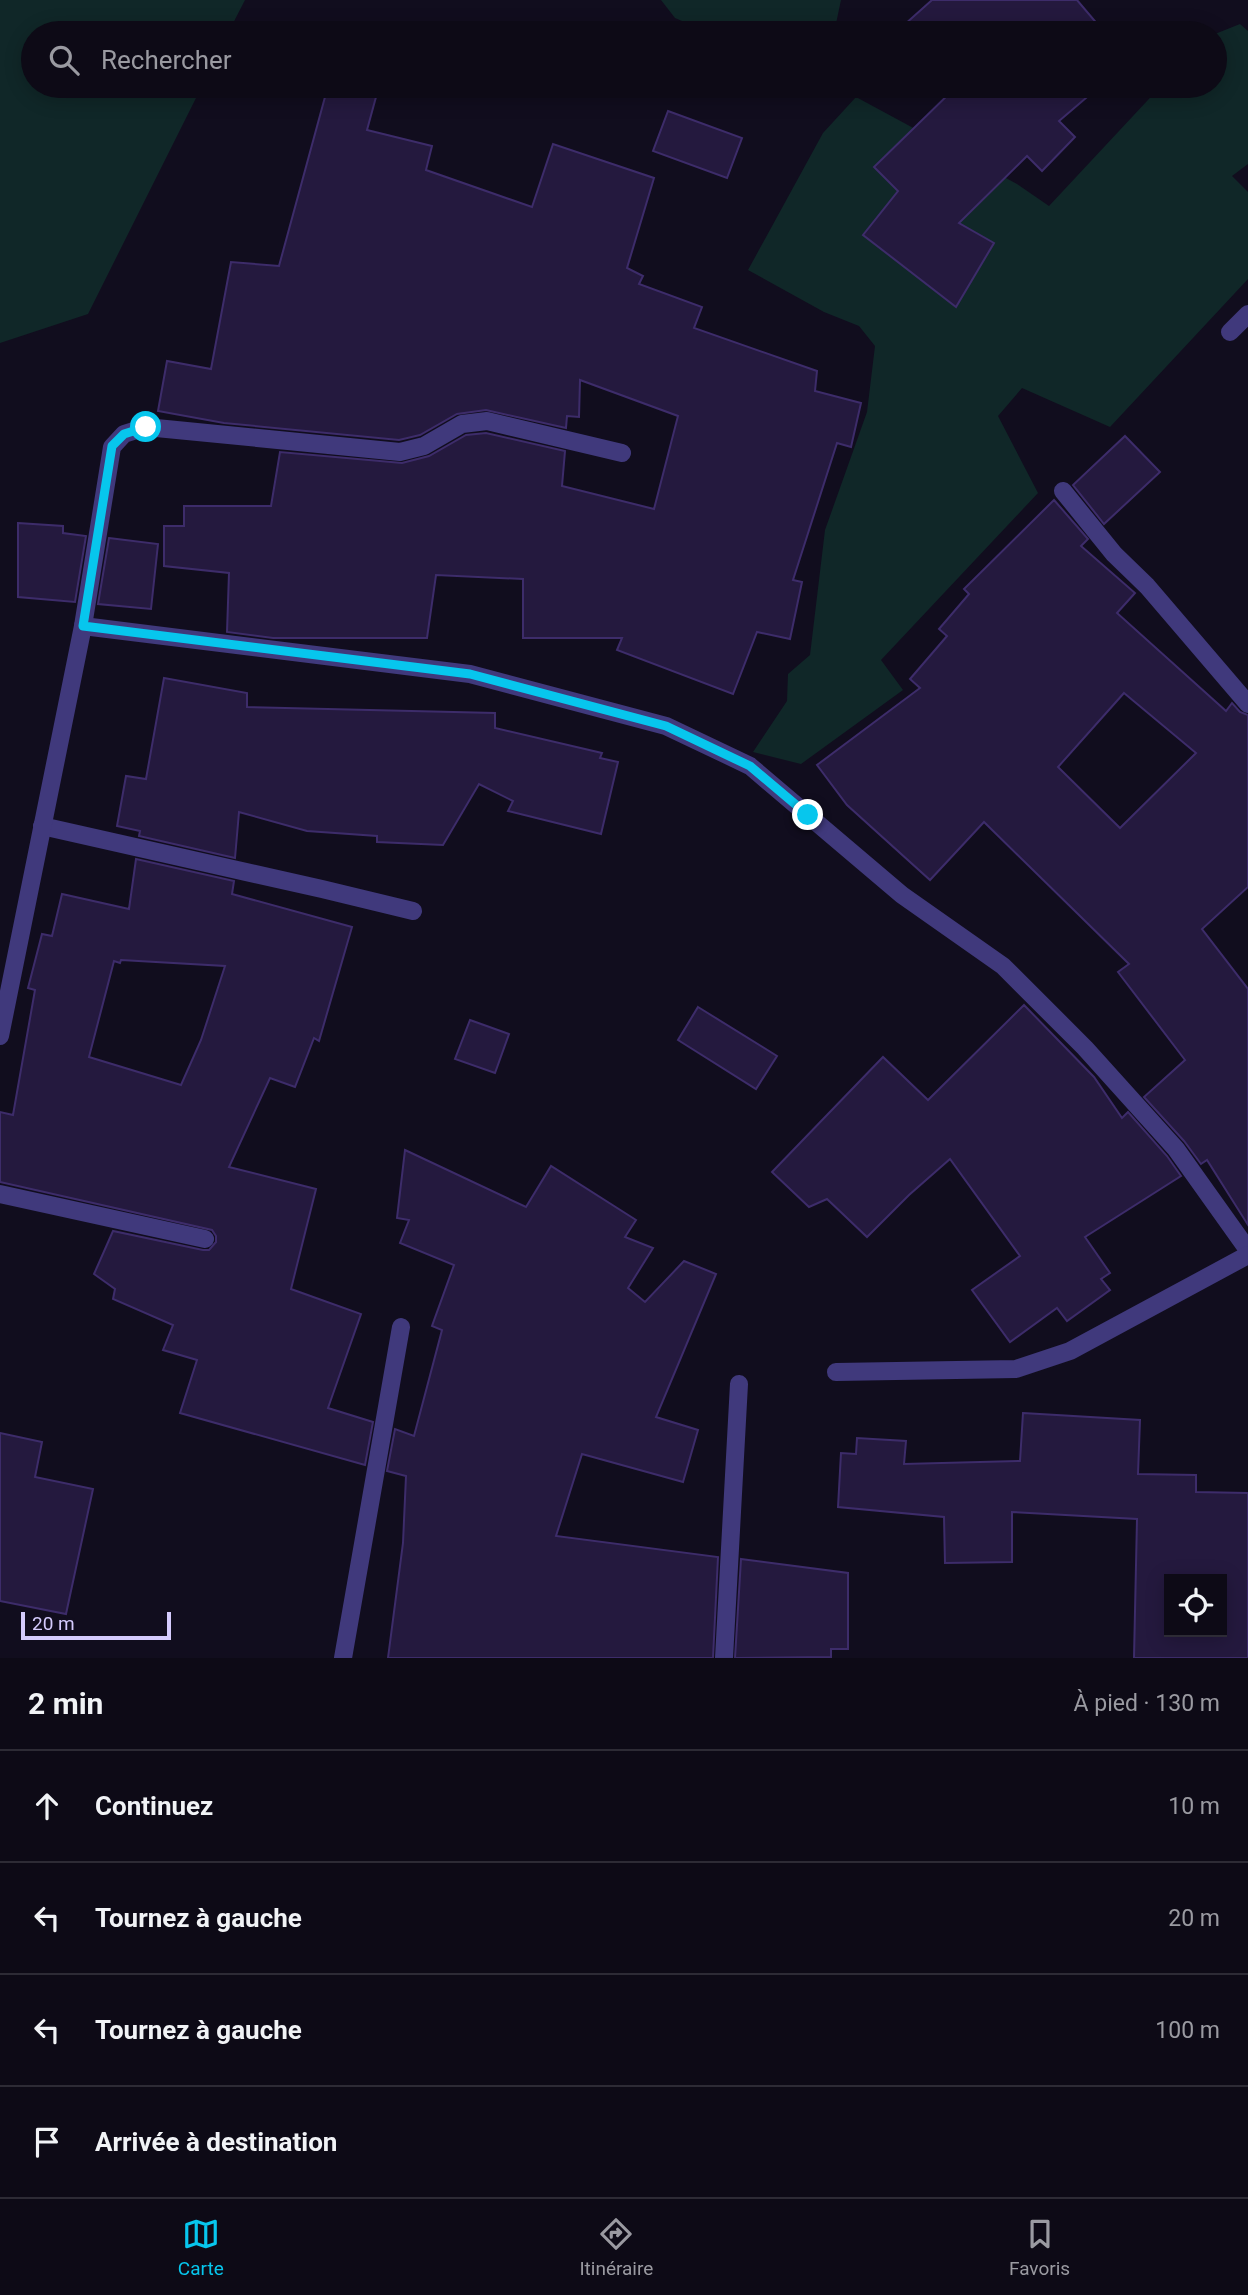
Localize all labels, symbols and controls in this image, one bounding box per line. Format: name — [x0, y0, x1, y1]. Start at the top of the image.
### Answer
search box — [21, 21, 1227, 98]
icon: search — [45, 41, 83, 79]
text: Rechercher — [101, 45, 232, 75]
route start — [130, 411, 161, 442]
route end — [792, 799, 823, 830]
map controls — [1164, 1574, 1227, 1637]
button: locate — [1164, 1574, 1227, 1637]
scale bar — [21, 1609, 172, 1641]
text: 20 m — [32, 1612, 75, 1635]
text: 2 min — [28, 1686, 103, 1721]
text: À pied · 130 m — [1074, 1690, 1220, 1717]
icon: ahead — [28, 1787, 66, 1825]
text: Continuez — [95, 1791, 213, 1821]
text: 10 m — [1168, 1793, 1220, 1820]
icon: left — [28, 1899, 66, 1937]
text: Tournez à gauche — [95, 1903, 302, 1933]
text: 20 m — [1168, 1905, 1220, 1932]
icon: left — [28, 2011, 66, 2049]
text: Tournez à gauche — [95, 2015, 302, 2045]
text: 100 m — [1155, 2017, 1220, 2044]
icon: arrive — [28, 2123, 66, 2161]
text: Arrivée à destination — [95, 2127, 337, 2157]
tab: Carte — [178, 2215, 224, 2280]
tab: Itinéraire — [579, 2215, 653, 2280]
tab: Favoris — [1009, 2215, 1070, 2280]

